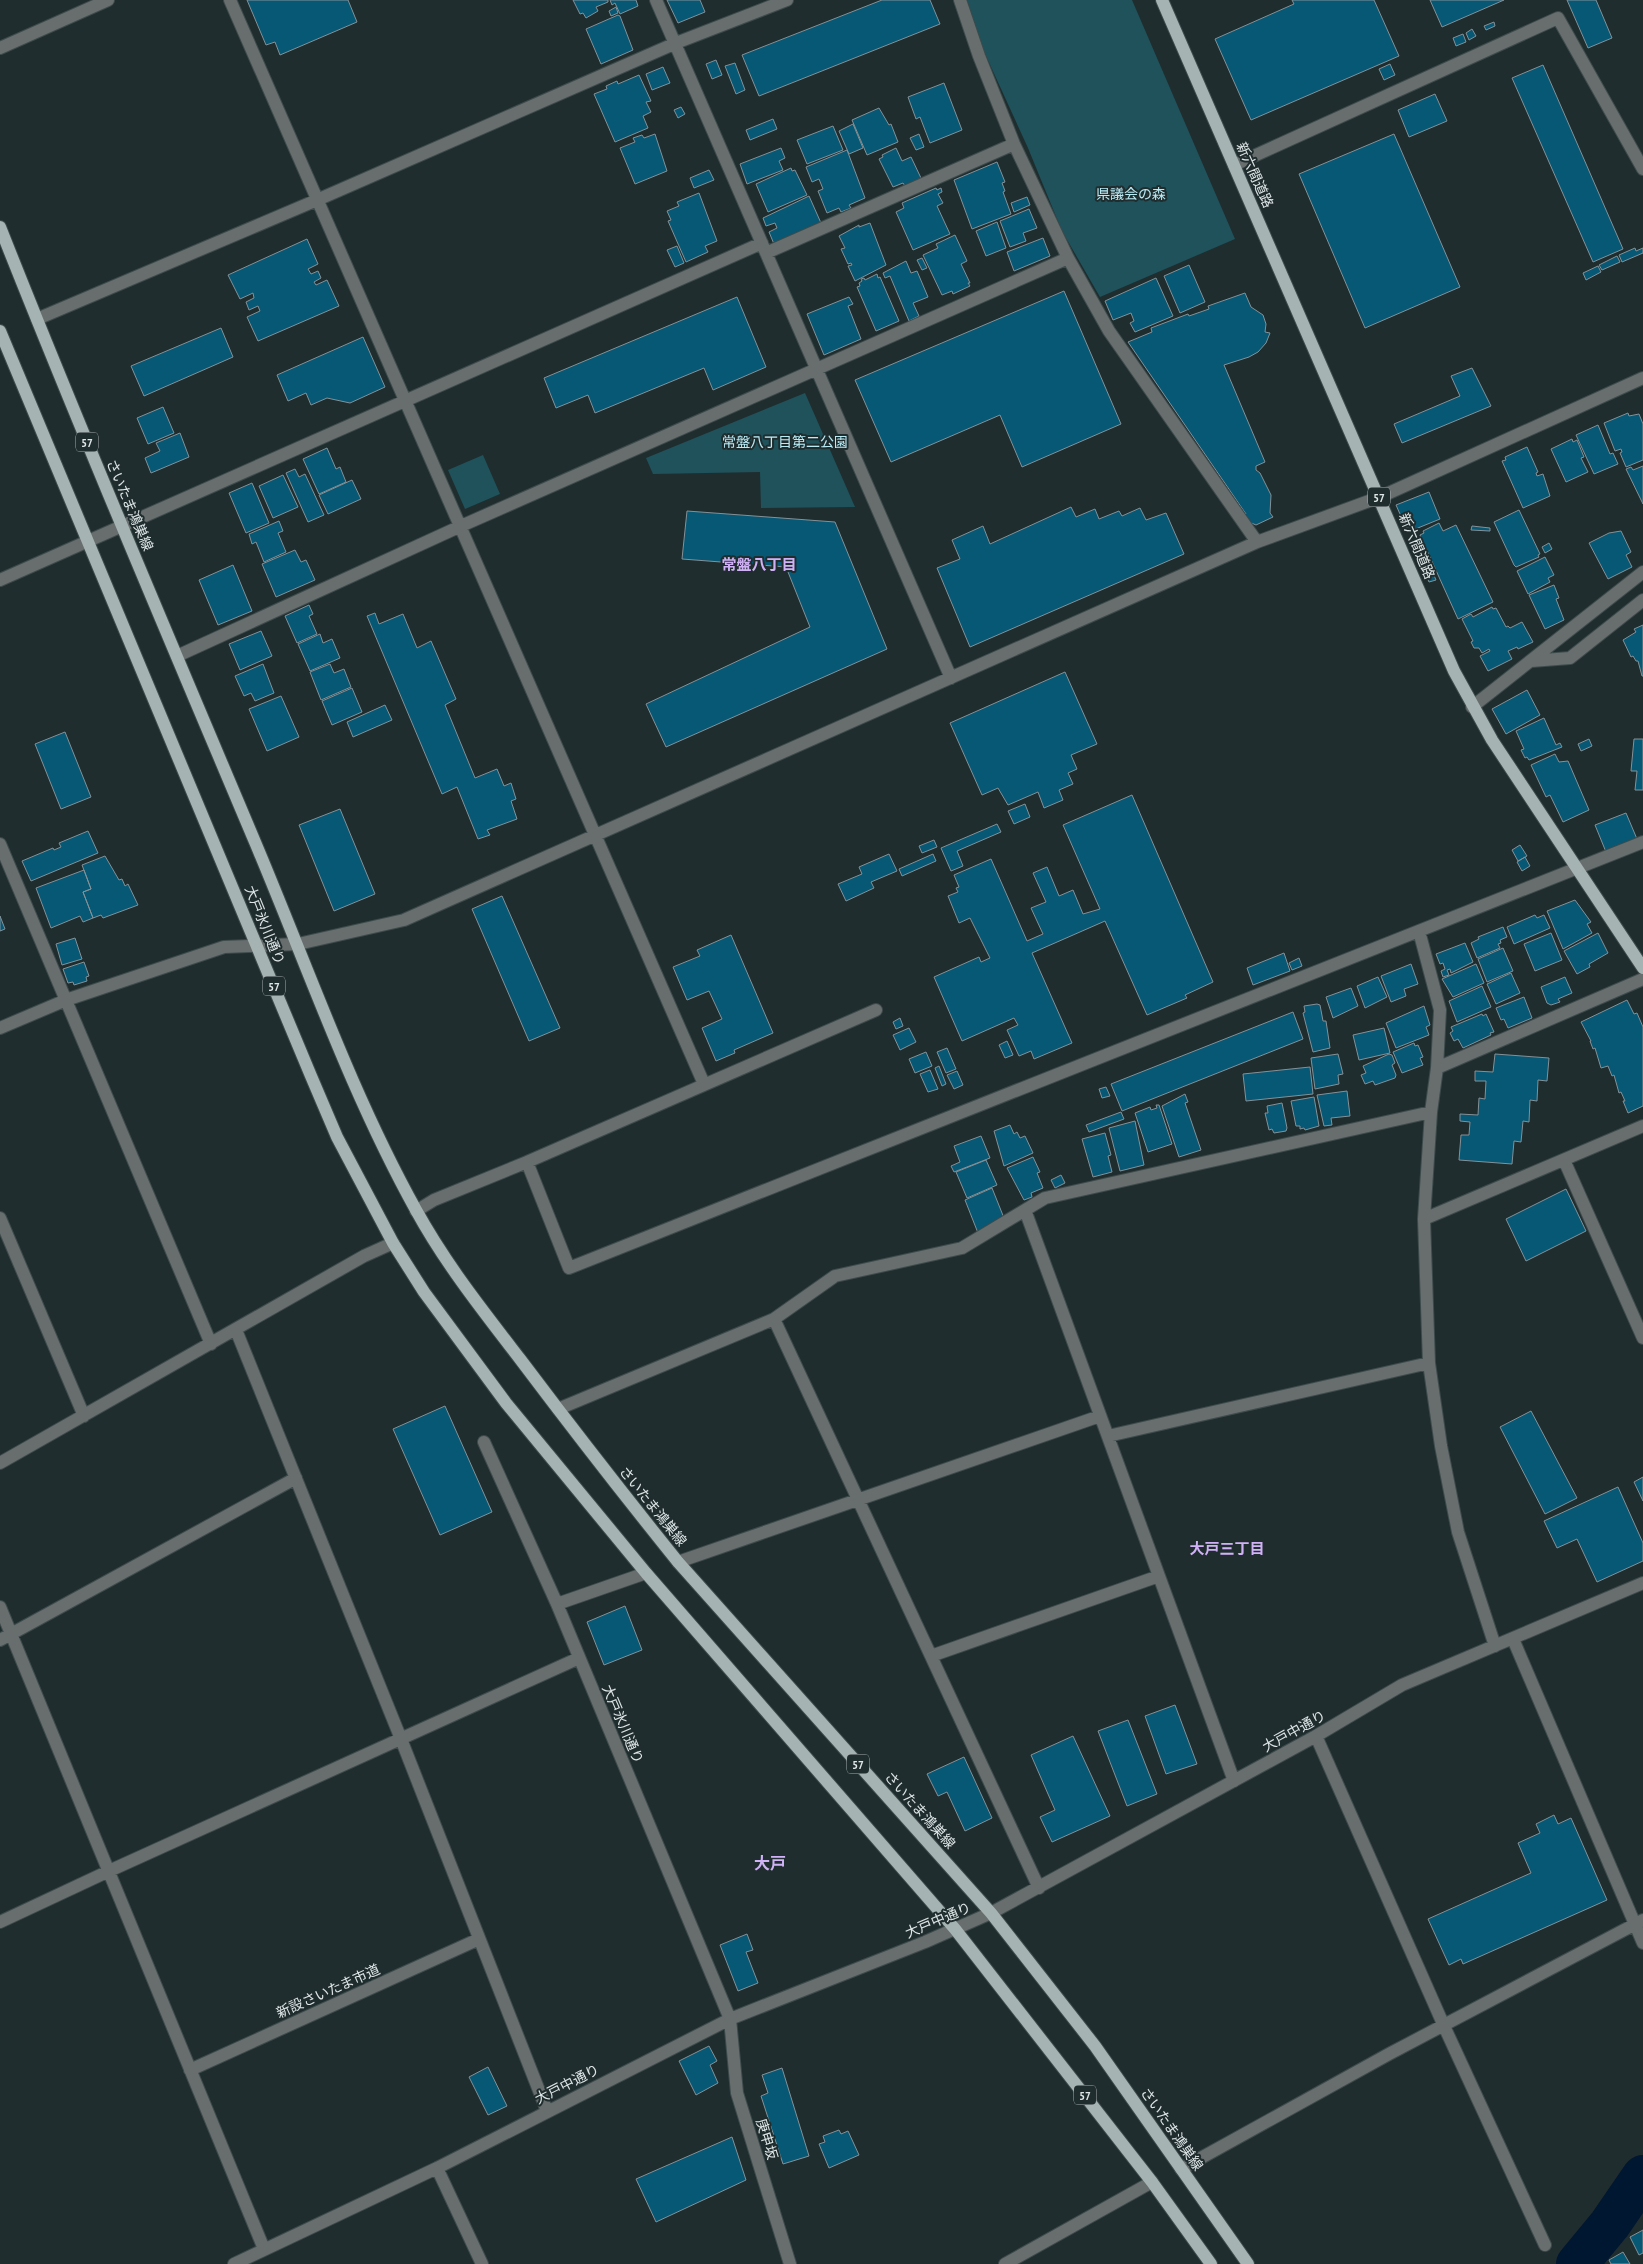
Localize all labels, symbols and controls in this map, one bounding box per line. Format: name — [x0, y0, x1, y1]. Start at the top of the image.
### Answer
street label: 新六間道路 — [1233, 139, 1277, 211]
park label: 県議会の森 — [1096, 185, 1166, 203]
road number: 57 — [76, 432, 98, 452]
park label: 常盤八丁目第二公園 — [722, 433, 848, 451]
street label: さいたま鴻巣線 — [103, 457, 157, 553]
road number: 57 — [1368, 488, 1390, 507]
street label: 新六間道路 — [1395, 510, 1439, 582]
district label: 常盤八丁目 — [721, 555, 797, 574]
street label: 大戸氷川通り — [241, 883, 289, 967]
road number: 57 — [263, 976, 285, 996]
street label: さいたま鴻巣線 — [615, 1462, 691, 1550]
district label: 大戸三丁目 — [1189, 1539, 1265, 1558]
street label: 大戸氷川通り — [598, 1682, 648, 1766]
street label: 大戸中通り — [1259, 1706, 1329, 1756]
road number: 57 — [847, 1755, 869, 1774]
street label: さいたま鴻巣線 — [881, 1768, 959, 1852]
district label: 大戸 — [754, 1853, 786, 1873]
street label: 大戸中通り — [902, 1898, 974, 1942]
street label: 新設さいたま市道 — [273, 1960, 383, 2022]
street label: 大戸中通り — [532, 2060, 602, 2108]
street label: さいたま鴻巣線 — [1137, 2084, 1207, 2174]
road number: 57 — [1074, 2086, 1096, 2104]
street label: 庚申坂 — [752, 2116, 782, 2162]

